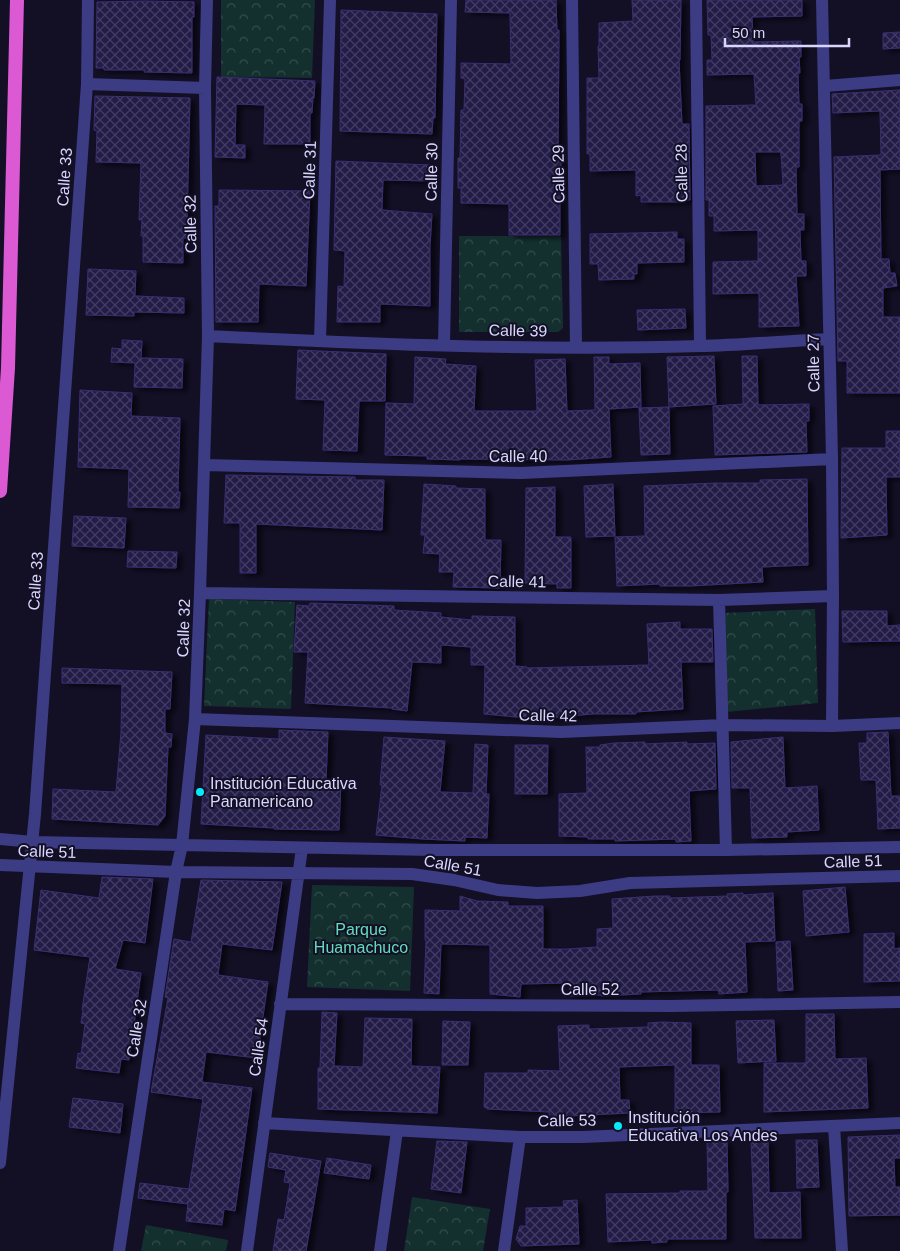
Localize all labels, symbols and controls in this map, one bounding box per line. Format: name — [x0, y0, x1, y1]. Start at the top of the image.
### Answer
scale bar — [725, 15, 849, 47]
text: 50 m — [732, 24, 765, 41]
street label: Calle 31 — [300, 140, 319, 200]
street label: Calle 30 — [422, 142, 441, 202]
street label: Calle 28 — [672, 143, 691, 202]
street label: Calle 29 — [549, 144, 568, 203]
street label: Calle 33 — [54, 147, 75, 207]
street label: Calle 32 — [181, 194, 200, 253]
street label: Calle 39 — [488, 321, 548, 340]
street label: Calle 27 — [804, 333, 823, 392]
street label: Calle 40 — [489, 448, 547, 465]
street label: Calle 33 — [25, 551, 46, 611]
street label: Calle 41 — [487, 572, 547, 591]
street label: Calle 32 — [174, 598, 193, 658]
street label: Calle 42 — [518, 706, 578, 725]
place label: Institución Educativa Panamericano — [210, 775, 357, 810]
marker: Institución Educativa Panamericano — [194, 786, 206, 798]
street label: Calle 51 — [17, 842, 77, 861]
street label: Calle 51 — [423, 852, 483, 879]
street label: Calle 51 — [823, 852, 883, 871]
park label: Parque Huamachuco — [314, 921, 408, 956]
street label: Calle 52 — [561, 981, 619, 998]
street label: Calle 32 — [124, 998, 149, 1058]
street label: Calle 54 — [246, 1017, 271, 1077]
place label: Institución Educativa Los Andes — [628, 1109, 777, 1144]
street label: Calle 53 — [538, 1111, 597, 1130]
marker: Institución Educativa Los Andes — [612, 1120, 624, 1132]

